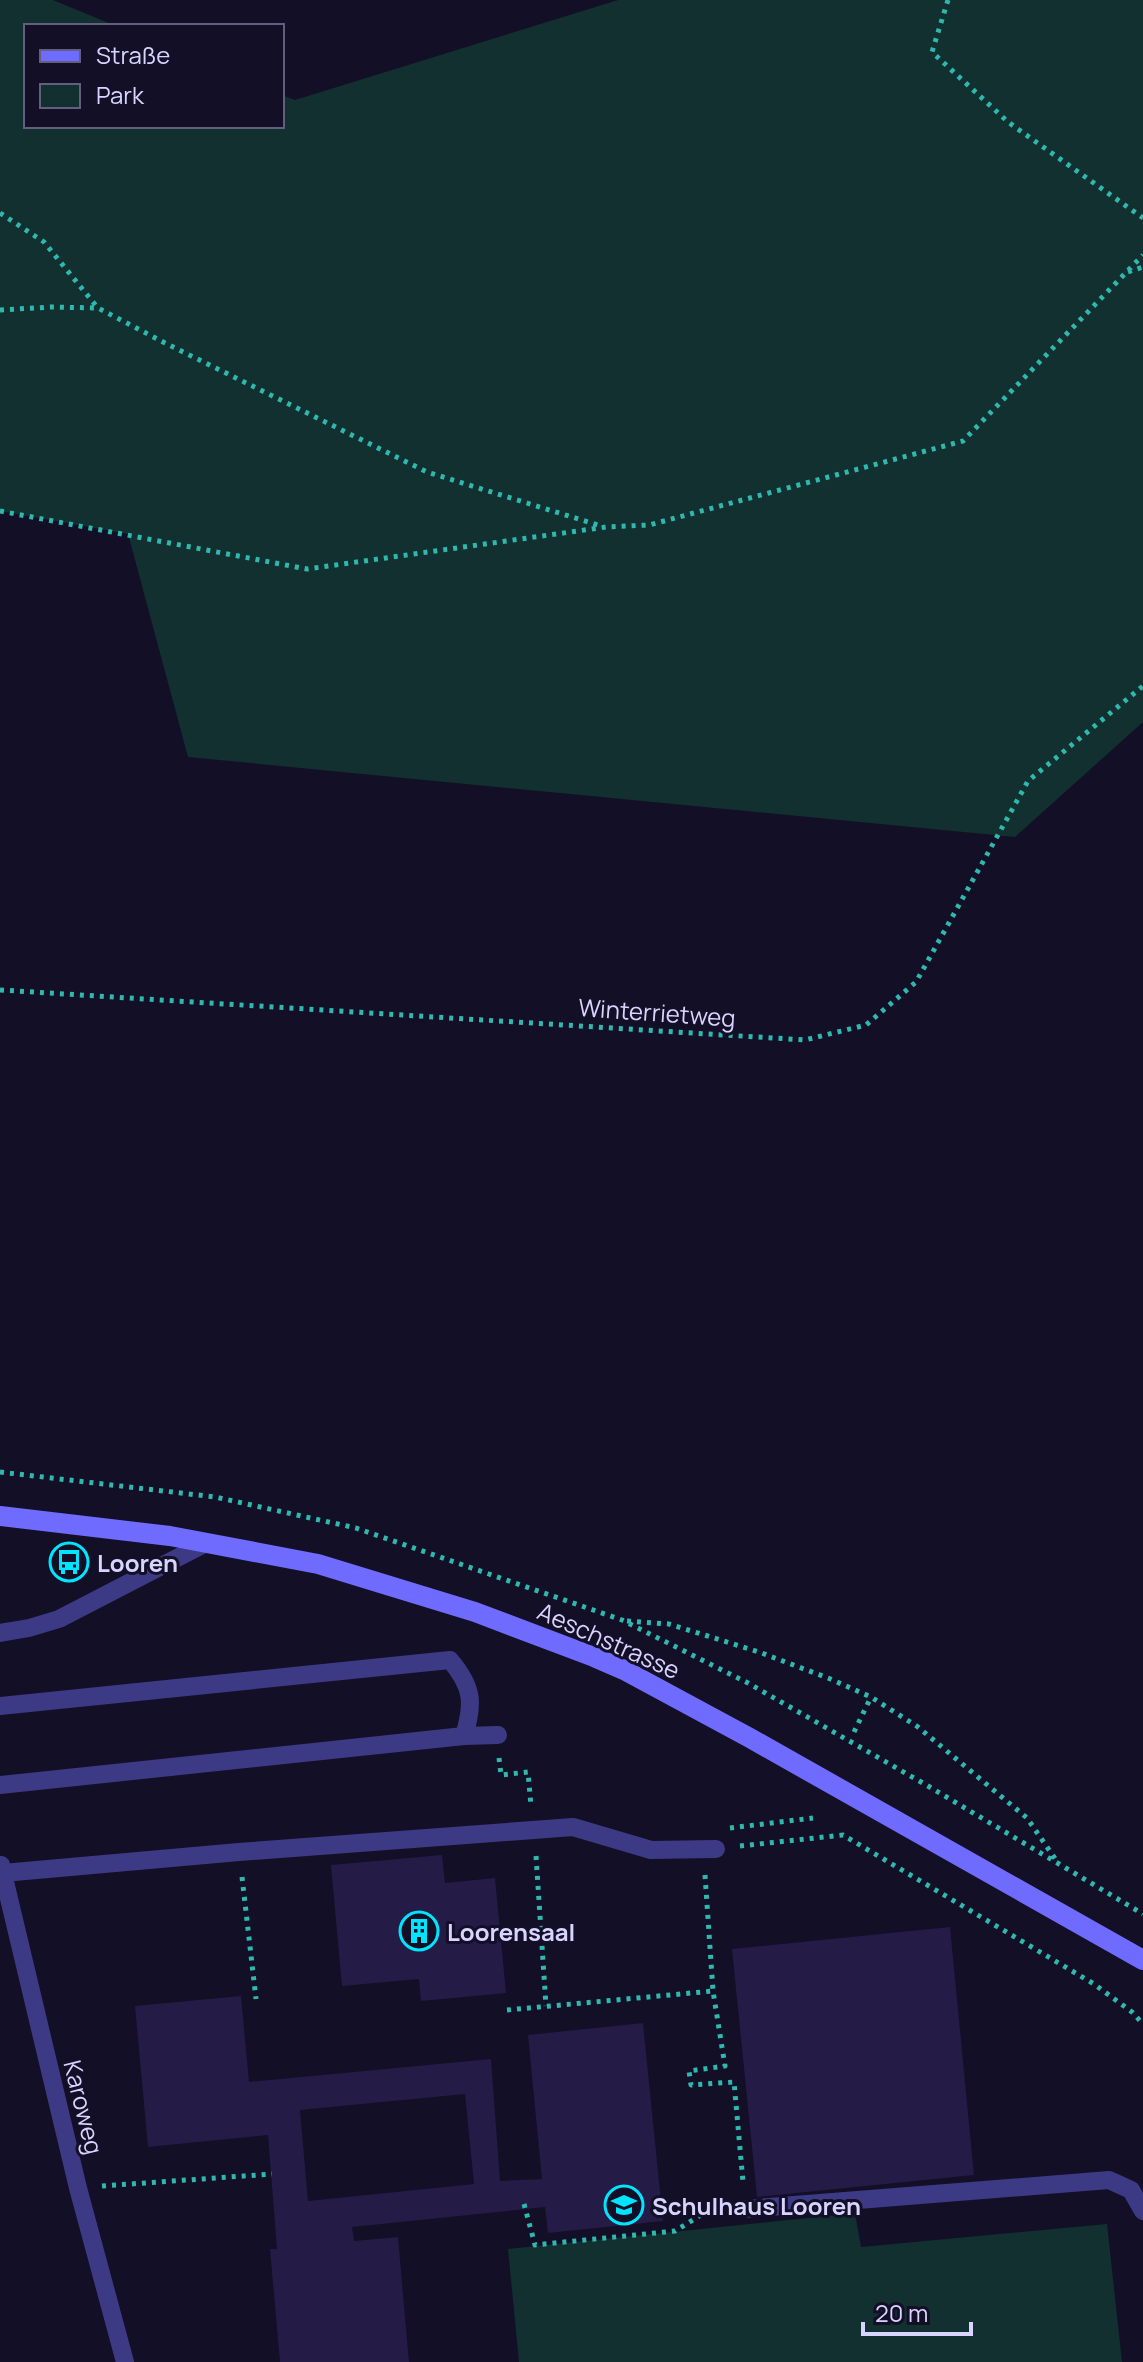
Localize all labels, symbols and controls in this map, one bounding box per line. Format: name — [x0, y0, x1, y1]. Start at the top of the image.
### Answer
legend — [24, 24, 284, 128]
text: Straße — [96, 38, 170, 71]
text: Park — [96, 78, 145, 111]
street label: Winterrietweg — [577, 990, 737, 1034]
bus stop icon: Looren — [48, 1541, 90, 1583]
place label: Looren — [97, 1546, 178, 1579]
street label: Aeschstrasse — [533, 1594, 685, 1686]
building icon: Loorensaal — [398, 1910, 440, 1952]
place label: Loorensaal — [447, 1915, 575, 1948]
street label: Karoweg — [56, 2056, 112, 2158]
school or university icon: Schulhaus Looren — [603, 2184, 645, 2226]
place label: Schulhaus Looren — [652, 2189, 861, 2222]
scale bar — [863, 2286, 971, 2336]
text: 20 m — [875, 2296, 928, 2329]

